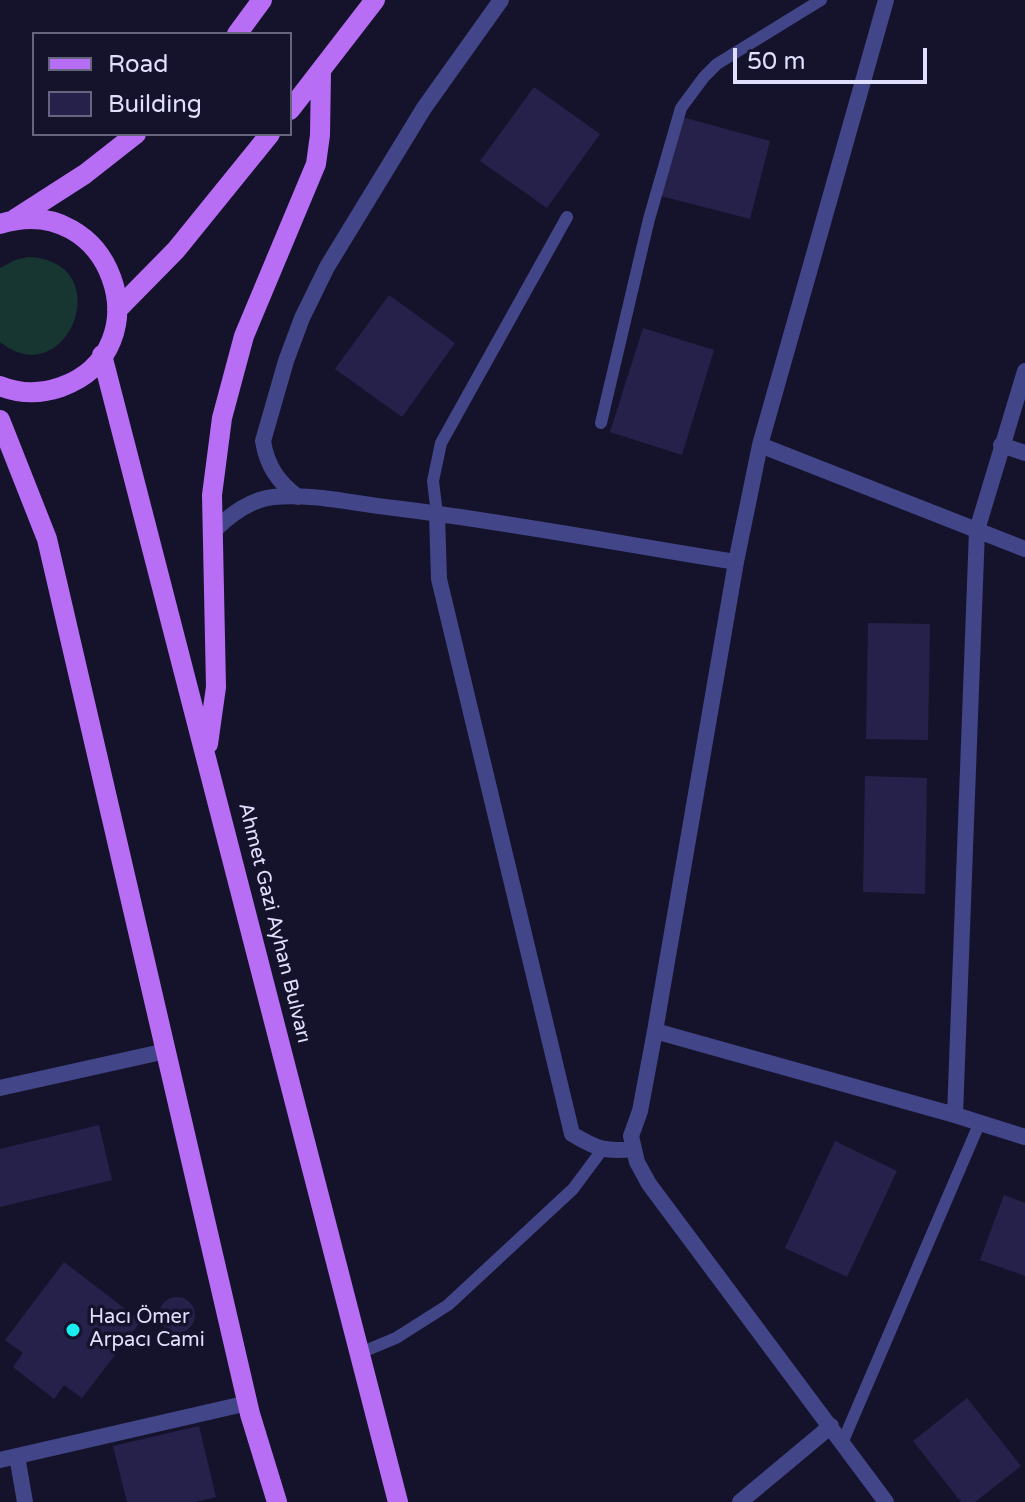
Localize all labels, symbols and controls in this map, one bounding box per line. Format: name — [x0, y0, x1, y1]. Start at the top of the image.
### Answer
legend — [32, 32, 292, 136]
scale bar — [737, 32, 931, 82]
text: 50 m — [747, 47, 805, 76]
text: Road — [108, 50, 168, 79]
text: Building — [108, 90, 202, 119]
street label: Ahmet Gazi Ayhan Bulvarı — [232, 800, 316, 1046]
place label: Hacı Ömer Arpacı Cami — [89, 1306, 205, 1353]
marker: Hacı Ömer Arpacı Cami — [64, 1321, 82, 1339]

